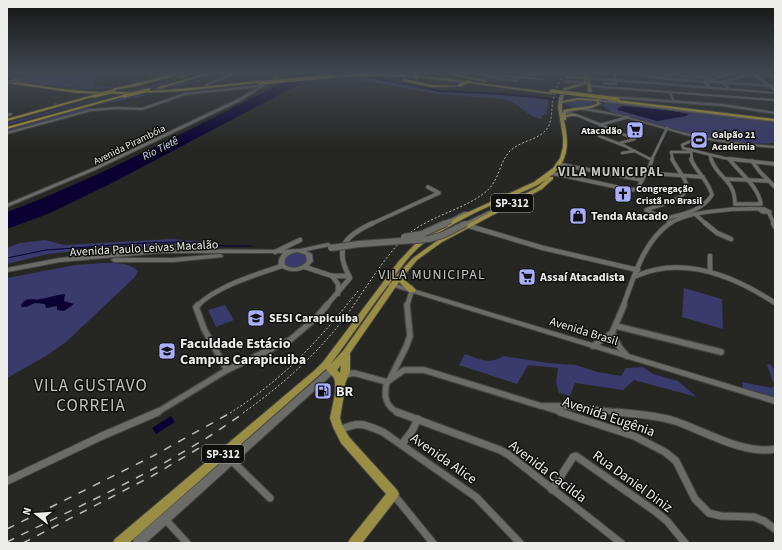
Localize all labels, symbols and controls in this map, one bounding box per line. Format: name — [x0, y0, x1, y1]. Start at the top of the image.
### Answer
supermarket icon: Atacadão — [625, 120, 645, 140]
street label: Avenida Pirambóia — [91, 121, 168, 168]
place label: Atacadão — [580, 124, 622, 138]
place label: Galpão 21 Academia — [711, 128, 756, 154]
sports icon: Galpão 21 Academia — [689, 130, 709, 150]
water label: Rio Tietê — [140, 133, 181, 164]
district label: VILA MUNICIPAL — [557, 163, 664, 181]
place label: Congregação Cristã no Brasil — [636, 182, 702, 208]
church icon: Congregação Cristã no Brasil — [613, 184, 633, 204]
road number: SP-312 — [491, 194, 533, 212]
shop icon: Tenda Atacado — [568, 206, 588, 226]
place label: Tenda Atacado — [591, 208, 668, 225]
street label: Avenida Paulo Leivas Macalão — [69, 236, 219, 261]
district label: VILA MUNICIPAL — [378, 265, 486, 285]
supermarket icon: Assaí Atacadista — [517, 267, 537, 287]
place label: Assaí Atacadista — [539, 269, 625, 286]
school or university icon: SESI Carapicuiba — [246, 308, 266, 328]
place label: SESI Carapicuiba — [269, 310, 358, 327]
street label: Avenida Brasil — [548, 313, 620, 350]
place label: Faculdade Estácio Campus Carapicuiba — [180, 334, 306, 370]
school or university icon: Faculdade Estácio Campus Carapicuiba — [157, 341, 177, 361]
district label: VILA GUSTAVO CORREIA — [34, 374, 148, 418]
fuel station icon: BR — [313, 381, 333, 401]
place label: BR — [336, 382, 353, 402]
street label: Avenida Eugênia — [560, 392, 658, 442]
street label: Avenida Alice — [406, 428, 481, 489]
street label: Avenida Cacilda — [504, 436, 591, 508]
road number: SP-312 — [202, 445, 244, 463]
street label: Rua Daniel Diniz — [588, 446, 677, 518]
north arrow — [16, 494, 56, 534]
text: N — [19, 506, 35, 517]

